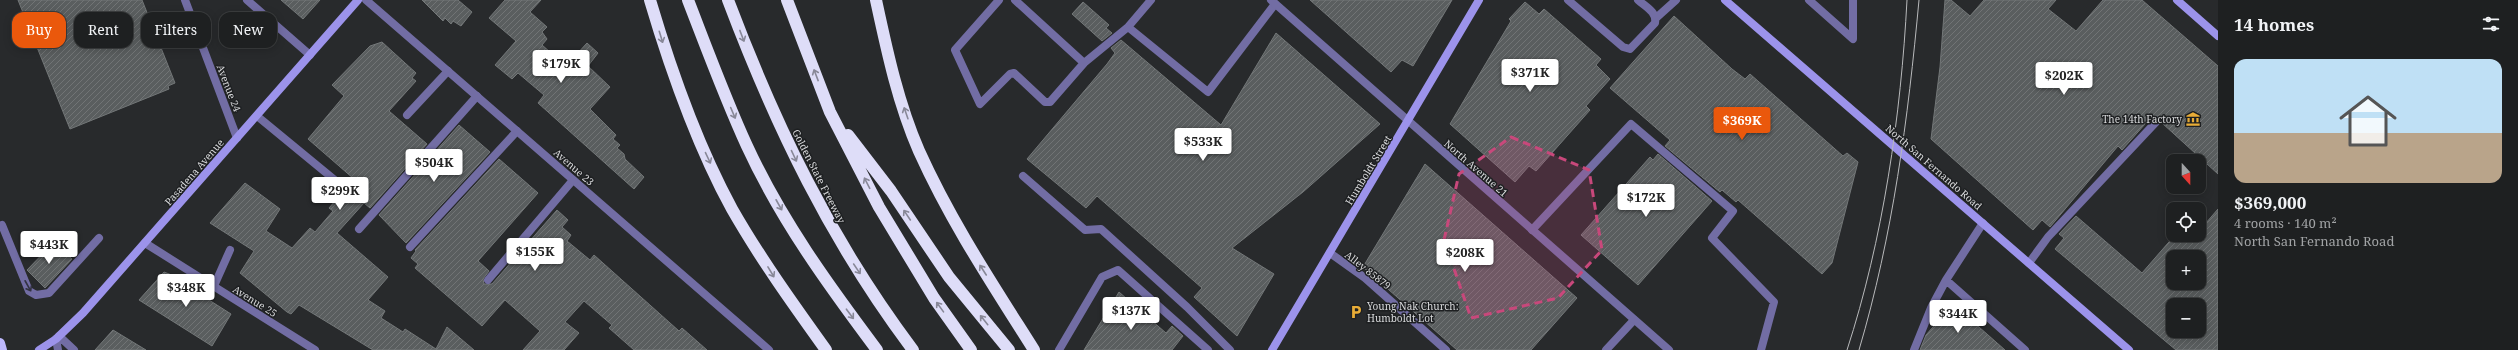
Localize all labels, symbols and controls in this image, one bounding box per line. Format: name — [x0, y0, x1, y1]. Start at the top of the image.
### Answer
chip: Buy — [12, 12, 66, 48]
chip: Rent — [74, 12, 133, 48]
chip: Filters — [141, 12, 211, 48]
chip: New — [219, 12, 277, 48]
text: 14 homes — [2234, 13, 2314, 36]
icon: filters — [2480, 13, 2502, 35]
one-way arrow — [738, 30, 746, 42]
one-way arrow — [658, 31, 665, 44]
pin: $179K — [533, 50, 589, 84]
text: $179K — [542, 54, 580, 72]
pin: $371K — [1502, 59, 1558, 93]
street label: Avenue 24 — [214, 62, 245, 114]
pin: $202K — [2036, 62, 2092, 96]
text: $371K — [1511, 63, 1549, 81]
text: $202K — [2045, 66, 2083, 84]
one-way arrow — [811, 70, 819, 82]
icon: home — [2332, 85, 2404, 157]
one-way arrow — [730, 107, 737, 119]
pin: $369K — [1714, 107, 1770, 141]
one-way arrow — [902, 108, 910, 120]
text: $369K — [1723, 111, 1761, 129]
museum icon: The 14th Factory — [2185, 111, 2201, 127]
place label: The 14th Factory — [2102, 112, 2182, 126]
street label: North San Fernando Road — [1883, 121, 1985, 213]
street label: Golden State Freeway — [789, 127, 849, 226]
pin: $533K — [1175, 128, 1231, 162]
text: $533K — [1184, 132, 1222, 150]
street label: Humboldt Street — [1342, 132, 1395, 207]
street label: Pasadena Avenue — [161, 136, 227, 208]
street label: North Avenue 21 — [1441, 136, 1511, 200]
street label: Avenue 23 — [551, 145, 598, 189]
pin: $504K — [406, 149, 462, 183]
one-way arrow — [791, 149, 798, 161]
one-way arrow — [705, 152, 712, 164]
text: $504K — [415, 153, 453, 171]
north arrow — [2166, 154, 2206, 194]
map controls — [2166, 154, 2206, 338]
pin: $299K — [312, 177, 368, 211]
one-way arrow — [862, 177, 870, 189]
text: $299K — [321, 181, 359, 199]
pin: $172K — [1618, 184, 1674, 218]
text: $172K — [1627, 188, 1665, 206]
text: $369,000 — [2234, 191, 2306, 214]
one-way arrow — [776, 199, 784, 211]
button: locate — [2166, 202, 2206, 242]
one-way arrow — [903, 210, 911, 221]
text: 4 rooms · 140 m² — [2234, 214, 2337, 232]
pin: $443K — [21, 231, 77, 265]
text: North San Fernando Road — [2234, 232, 2394, 250]
text: $443K — [30, 235, 68, 253]
pin: $155K — [507, 238, 563, 272]
pin: $208K — [1437, 239, 1493, 273]
text: $155K — [516, 242, 554, 260]
text: $208K — [1446, 243, 1484, 261]
street label: Alley 85879 — [1342, 248, 1394, 292]
button: + — [2166, 250, 2206, 290]
one-way arrow — [853, 263, 861, 274]
one-way arrow — [979, 265, 987, 276]
one-way arrow — [767, 266, 775, 278]
pin: $348K — [158, 274, 214, 308]
text: $348K — [167, 278, 205, 296]
one-way arrow — [25, 280, 33, 292]
street label: Avenue 25 — [230, 282, 280, 320]
pin: $137K — [1103, 297, 1159, 331]
button: − — [2166, 298, 2206, 338]
place label: Young Nak Church: Humboldt Lot — [1366, 299, 1459, 325]
pin: $344K — [1930, 300, 1986, 334]
text: $137K — [1112, 301, 1150, 319]
one-way arrow — [936, 302, 944, 313]
parking icon: Young Nak Church: Humboldt Lot — [1348, 304, 1364, 320]
text: $344K — [1939, 304, 1977, 322]
one-way arrow — [846, 309, 854, 320]
one-way arrow — [980, 314, 988, 325]

